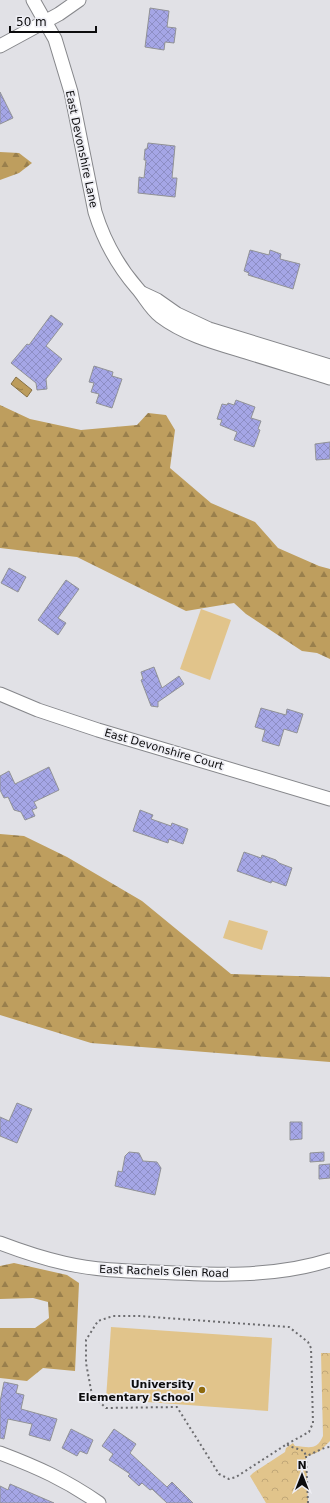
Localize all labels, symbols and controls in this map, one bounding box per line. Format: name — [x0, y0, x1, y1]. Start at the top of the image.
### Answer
scale bar — [10, 8, 96, 34]
text: 50 m — [16, 15, 47, 29]
street label: East Devonshire Lane — [63, 89, 100, 209]
street label: East Devonshire Court — [103, 726, 226, 773]
street label: East Rachels Glen Road — [99, 1263, 229, 1280]
place label: University Elementary School — [78, 1378, 194, 1404]
marker: University Elementary School — [197, 1385, 207, 1395]
north arrow — [282, 1455, 322, 1495]
text: N — [297, 1459, 307, 1472]

